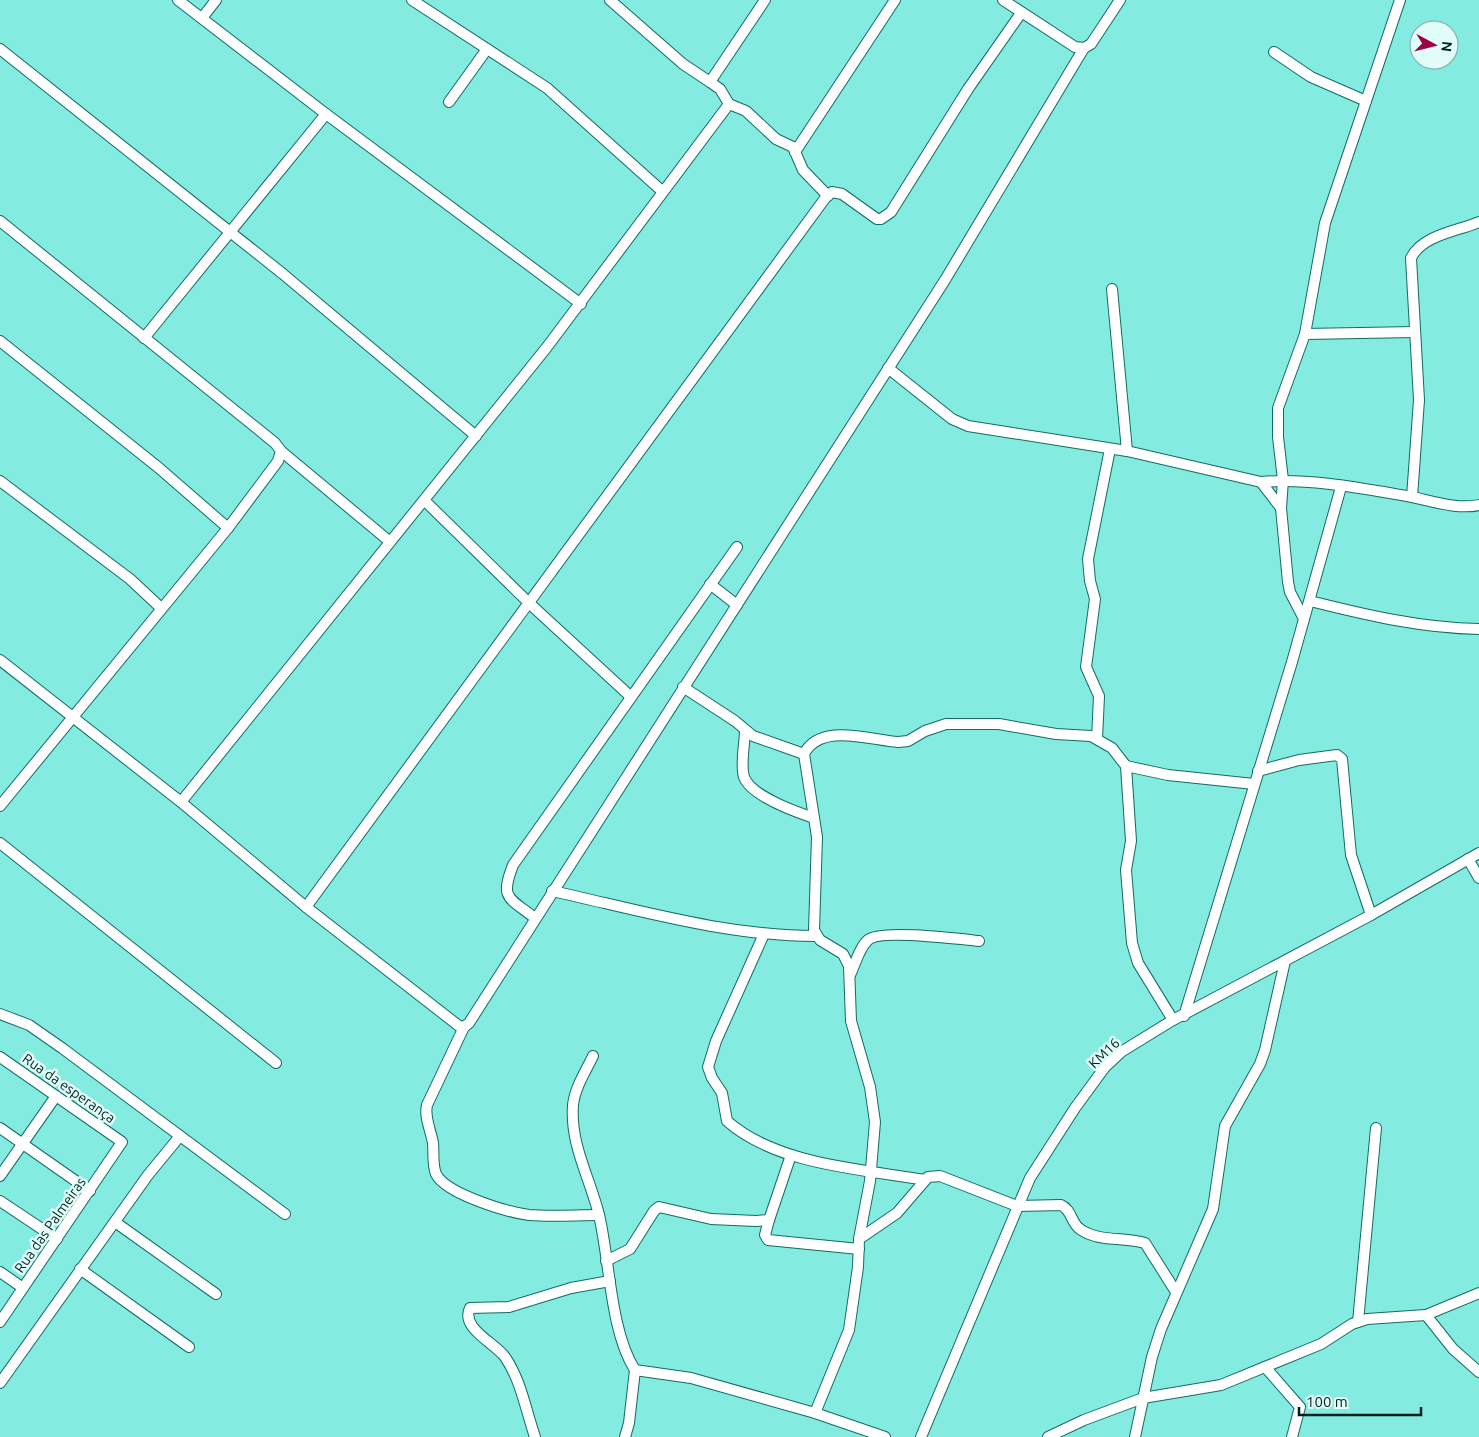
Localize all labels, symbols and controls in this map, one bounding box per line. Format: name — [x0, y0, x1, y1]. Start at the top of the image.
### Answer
north arrow — [1409, 20, 1459, 70]
text: N — [1438, 40, 1455, 53]
street label: KM16 — [1085, 1035, 1123, 1071]
street label: Rua da esperança — [20, 1050, 118, 1126]
street label: Rua das Palmeiras — [11, 1174, 89, 1276]
scale bar — [1299, 1384, 1422, 1416]
text: 100 m — [1306, 1393, 1348, 1410]

